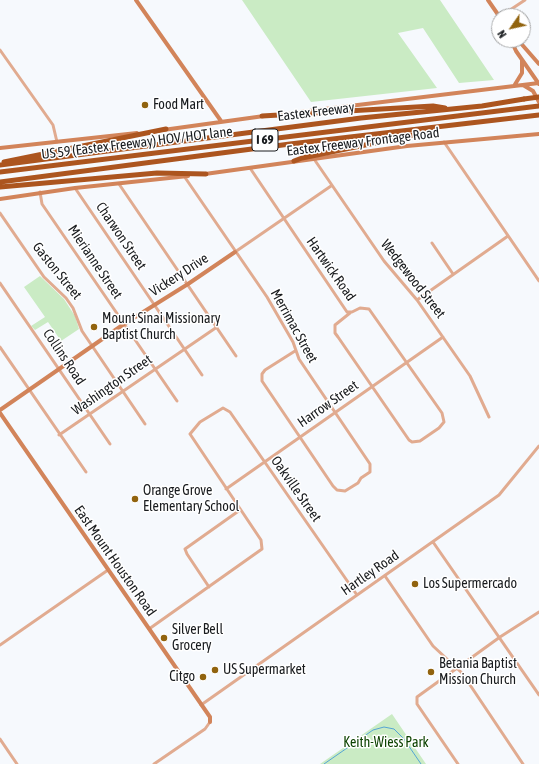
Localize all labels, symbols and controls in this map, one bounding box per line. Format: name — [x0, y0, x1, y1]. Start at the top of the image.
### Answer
north arrow — [491, 8, 531, 48]
text: N — [495, 28, 509, 40]
place label: Food Mart — [153, 97, 204, 113]
street label: Eastex Freeway — [276, 99, 356, 125]
marker: Food Mart — [140, 100, 150, 110]
street label: US 59 (Eastex Freeway) HOV/HOT lane — [40, 123, 234, 163]
street label: Eastex Freeway Frontage Road — [286, 124, 440, 160]
road number: I 69 — [252, 129, 278, 151]
street label: Charwon Street — [92, 199, 150, 273]
street label: Mierianne Street — [64, 222, 126, 302]
street label: Hartwick Road — [303, 234, 359, 304]
street label: Wedgewood Street — [377, 236, 449, 322]
street label: Gaston Street — [29, 239, 85, 303]
street label: Vickery Drive — [147, 250, 211, 300]
street label: Merrimac Street — [267, 286, 321, 366]
place label: Mount Sinai Missionary Baptist Church — [102, 311, 220, 344]
marker: Mount Sinai Missionary Baptist Church — [89, 322, 99, 332]
street label: Collins Road — [39, 326, 89, 388]
street label: Washington Street — [69, 351, 155, 419]
street label: Harrow Street — [294, 377, 362, 431]
street label: Oakville Street — [267, 453, 325, 525]
place label: Orange Grove Elementary School — [143, 483, 239, 516]
marker: Orange Grove Elementary School — [130, 494, 140, 504]
street label: East Mount Houston Road — [71, 502, 159, 620]
street label: Hartley Road — [338, 547, 402, 599]
place label: Los Supermercado — [423, 576, 517, 592]
marker: Los Supermercado — [410, 579, 420, 589]
place label: Silver Bell Grocery — [172, 622, 223, 654]
marker: Silver Bell Grocery — [159, 633, 169, 643]
place label: Betania Baptist Mission Church — [439, 656, 517, 688]
place label: US Supermarket — [223, 662, 306, 678]
marker: US Supermarket — [210, 665, 220, 675]
marker: Betania Baptist Mission Church — [426, 667, 436, 677]
place label: Citgo — [169, 669, 195, 685]
marker: Citgo — [198, 672, 208, 682]
park label: Keith-Wiess Park — [343, 735, 429, 751]

